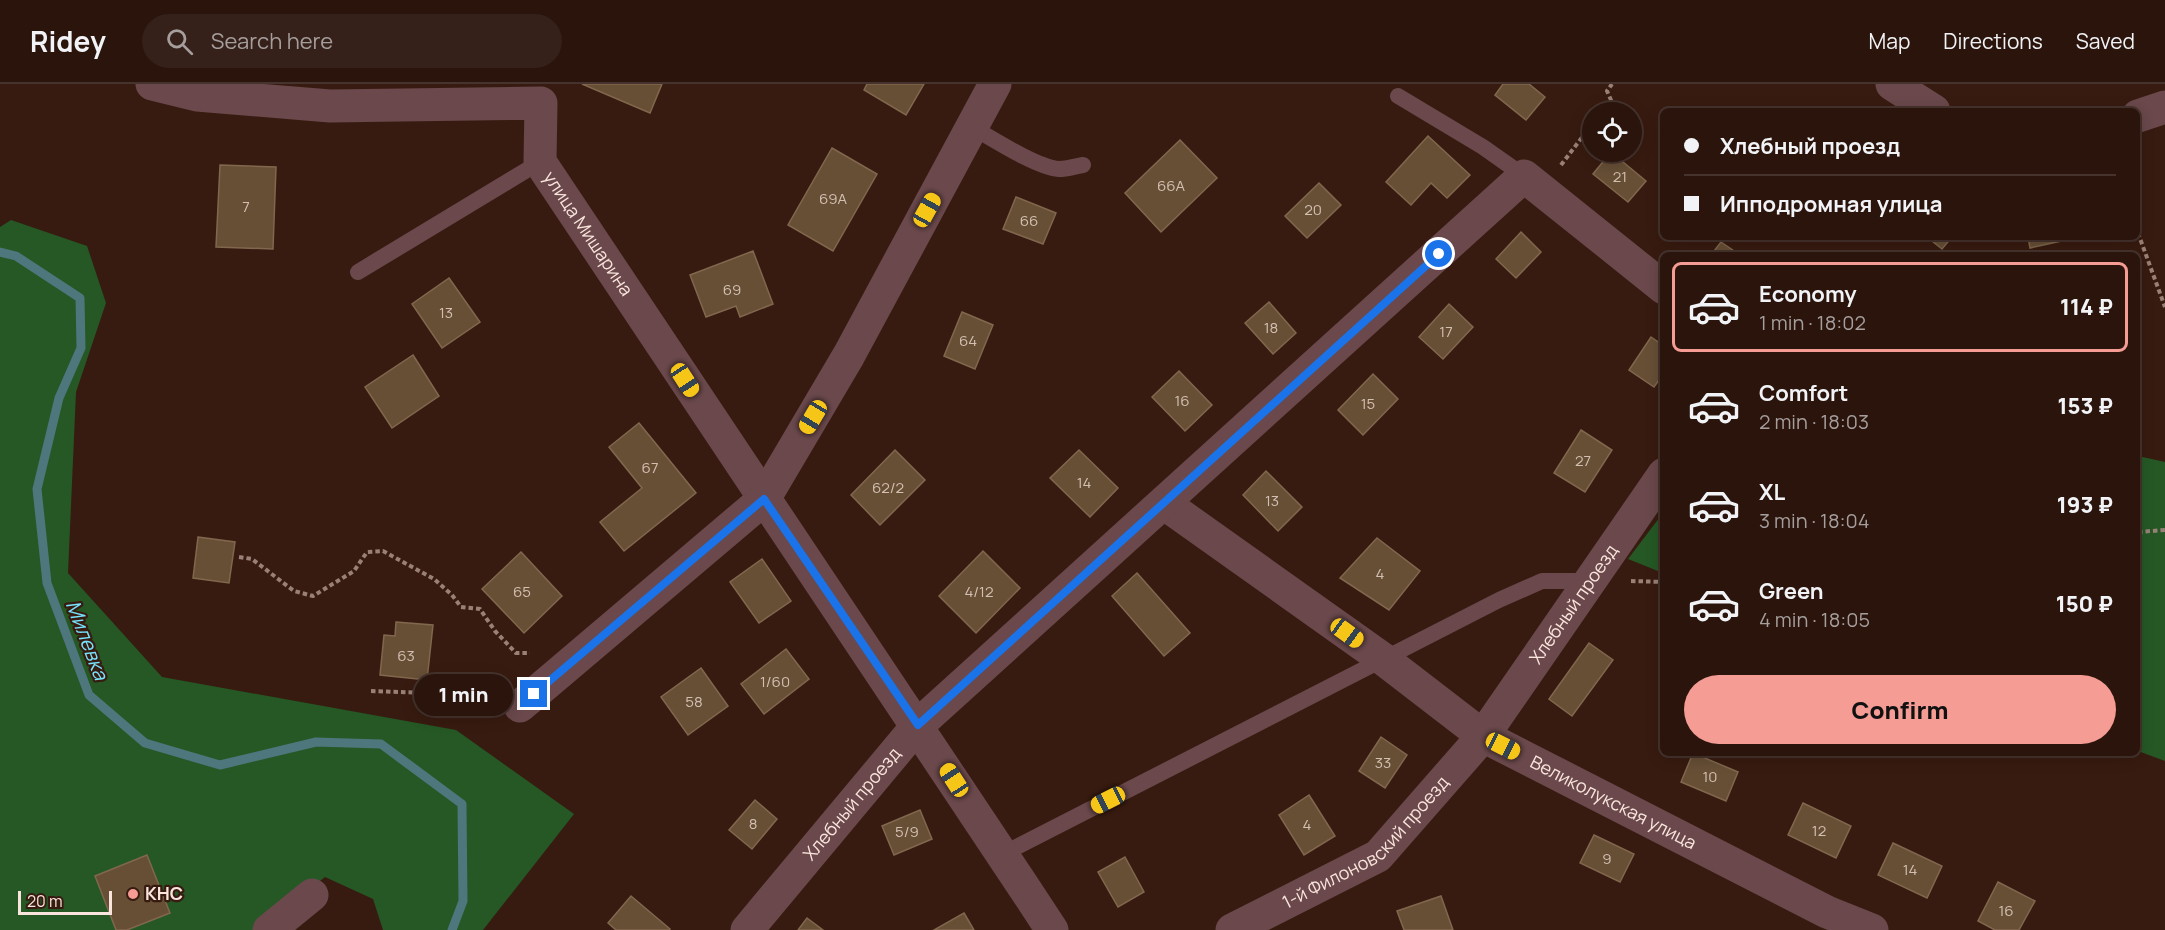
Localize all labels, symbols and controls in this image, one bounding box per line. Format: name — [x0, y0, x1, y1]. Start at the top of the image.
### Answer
search box — [142, 14, 562, 68]
text: Ridey — [30, 22, 106, 60]
icon: search — [163, 25, 196, 58]
text: Search here — [211, 26, 333, 56]
text: Map — [1869, 27, 1910, 55]
text: Directions — [1943, 27, 2043, 55]
text: Saved — [2076, 27, 2135, 55]
map controls — [1582, 102, 1642, 162]
button: locate — [1582, 102, 1642, 162]
text: Хлебный проезд — [1720, 131, 1900, 161]
street label: улица Мишарина — [538, 166, 639, 300]
house number: 21 — [1613, 166, 1627, 187]
house number: 66А — [1157, 175, 1186, 196]
house number: 69А — [819, 188, 847, 209]
text: Ипподромная улица — [1720, 189, 1942, 219]
car — [910, 190, 944, 230]
house number: 7 — [242, 196, 250, 217]
house number: 20 — [1304, 199, 1322, 220]
house number: 66 — [1020, 210, 1038, 231]
route start — [1425, 240, 1452, 267]
house number: 69 — [723, 279, 741, 300]
text: Economy — [1759, 279, 1857, 309]
icon: car — [1687, 280, 1741, 334]
text: 114 ₽ — [2060, 292, 2113, 322]
house number: 13 — [439, 302, 453, 323]
text: 1 min · 18:02 — [1759, 309, 1866, 336]
house number: 18 — [1264, 317, 1278, 338]
house number: 17 — [1439, 321, 1453, 342]
house number: 64 — [959, 330, 977, 351]
car — [668, 360, 702, 400]
text: Comfort — [1759, 378, 1848, 408]
icon: car — [1687, 379, 1741, 433]
house number: 16 — [1174, 390, 1190, 411]
text: 153 ₽ — [2057, 391, 2113, 421]
house number: 15 — [1361, 393, 1375, 414]
car — [796, 397, 830, 437]
text: 2 min · 18:03 — [1759, 408, 1869, 435]
house number: 27 — [1575, 450, 1591, 471]
house number: 67 — [642, 457, 658, 478]
house number: 14 — [1077, 472, 1091, 493]
house number: 62/2 — [872, 477, 904, 498]
text: XL — [1759, 477, 1785, 507]
icon: car — [1687, 478, 1741, 532]
house number: 13 — [1265, 490, 1279, 511]
text: 193 ₽ — [2057, 490, 2113, 520]
text: 3 min · 18:04 — [1759, 507, 1869, 534]
street label: Хлебный проезд — [1523, 539, 1623, 668]
house number: 4 — [1376, 563, 1385, 584]
text: Green — [1759, 576, 1824, 606]
icon: car — [1687, 577, 1741, 631]
house number: 65 — [513, 581, 531, 602]
house number: 4/12 — [964, 581, 994, 602]
text: 150 ₽ — [2056, 589, 2113, 619]
water label: Милевка — [60, 596, 115, 684]
text: 4 min · 18:05 — [1759, 606, 1870, 633]
car — [1327, 615, 1367, 651]
house number: 63 — [397, 645, 415, 666]
house number: 1/60 — [760, 671, 790, 692]
callout: 1 min — [414, 673, 513, 715]
button: Confirm — [1684, 675, 2116, 744]
route end — [520, 680, 547, 707]
text: 1 min — [438, 681, 489, 708]
house number: 58 — [685, 691, 703, 712]
car — [1483, 730, 1523, 762]
street label: Хлебный проезд — [797, 742, 906, 865]
street label: Великолукская улица — [1527, 749, 1701, 854]
house number: 33 — [1375, 752, 1391, 773]
car — [937, 760, 971, 800]
house number: 10 — [1703, 766, 1718, 787]
street label: 1-й Филоновский проезд — [1278, 770, 1454, 914]
car — [1088, 784, 1128, 816]
house number: 8 — [749, 813, 757, 834]
house number: 4 — [1303, 814, 1312, 835]
house number: 12 — [1812, 820, 1826, 841]
house number: 5/9 — [895, 821, 919, 842]
house number: 9 — [1602, 848, 1612, 869]
house number: 14 — [1903, 859, 1917, 880]
place label: КНС — [145, 881, 183, 905]
marker: КНС — [126, 887, 140, 901]
scale bar — [18, 888, 112, 916]
text: 20 m — [27, 890, 63, 912]
house number: 16 — [1998, 900, 2014, 921]

